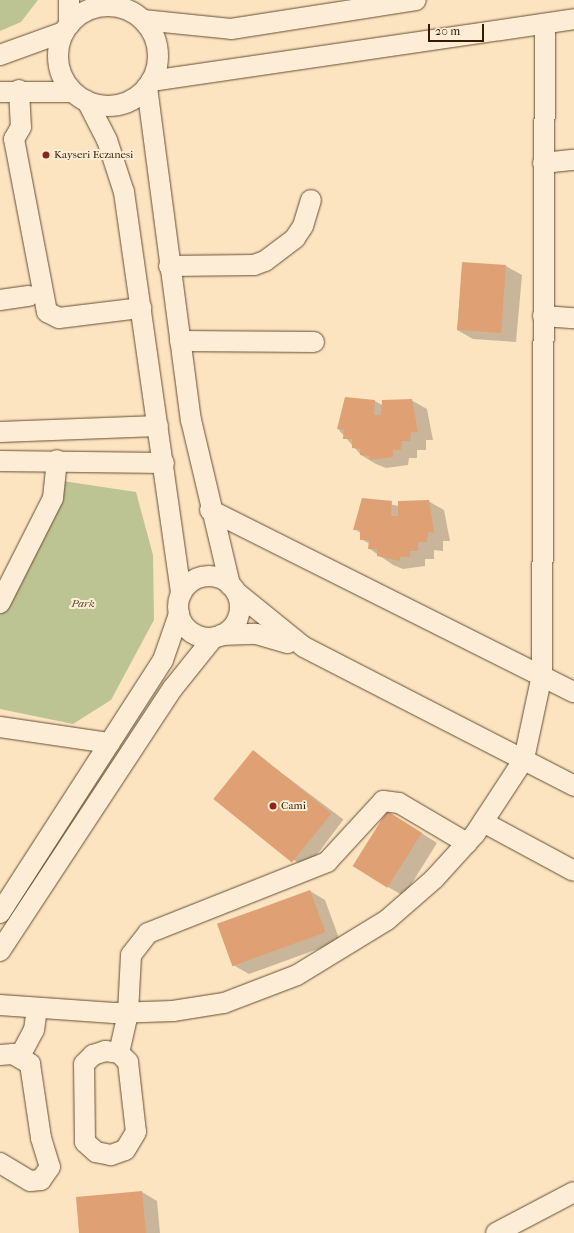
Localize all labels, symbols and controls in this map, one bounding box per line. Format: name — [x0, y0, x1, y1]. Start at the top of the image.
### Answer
scale bar — [430, 16, 486, 42]
text: 20 m — [435, 24, 460, 38]
place label: Kayseri Eczanesi — [54, 148, 133, 162]
marker: Kayseri Eczanesi — [41, 150, 51, 160]
park label: Park — [71, 597, 95, 611]
place label: Cami — [281, 799, 306, 813]
marker: Cami — [268, 801, 278, 811]

